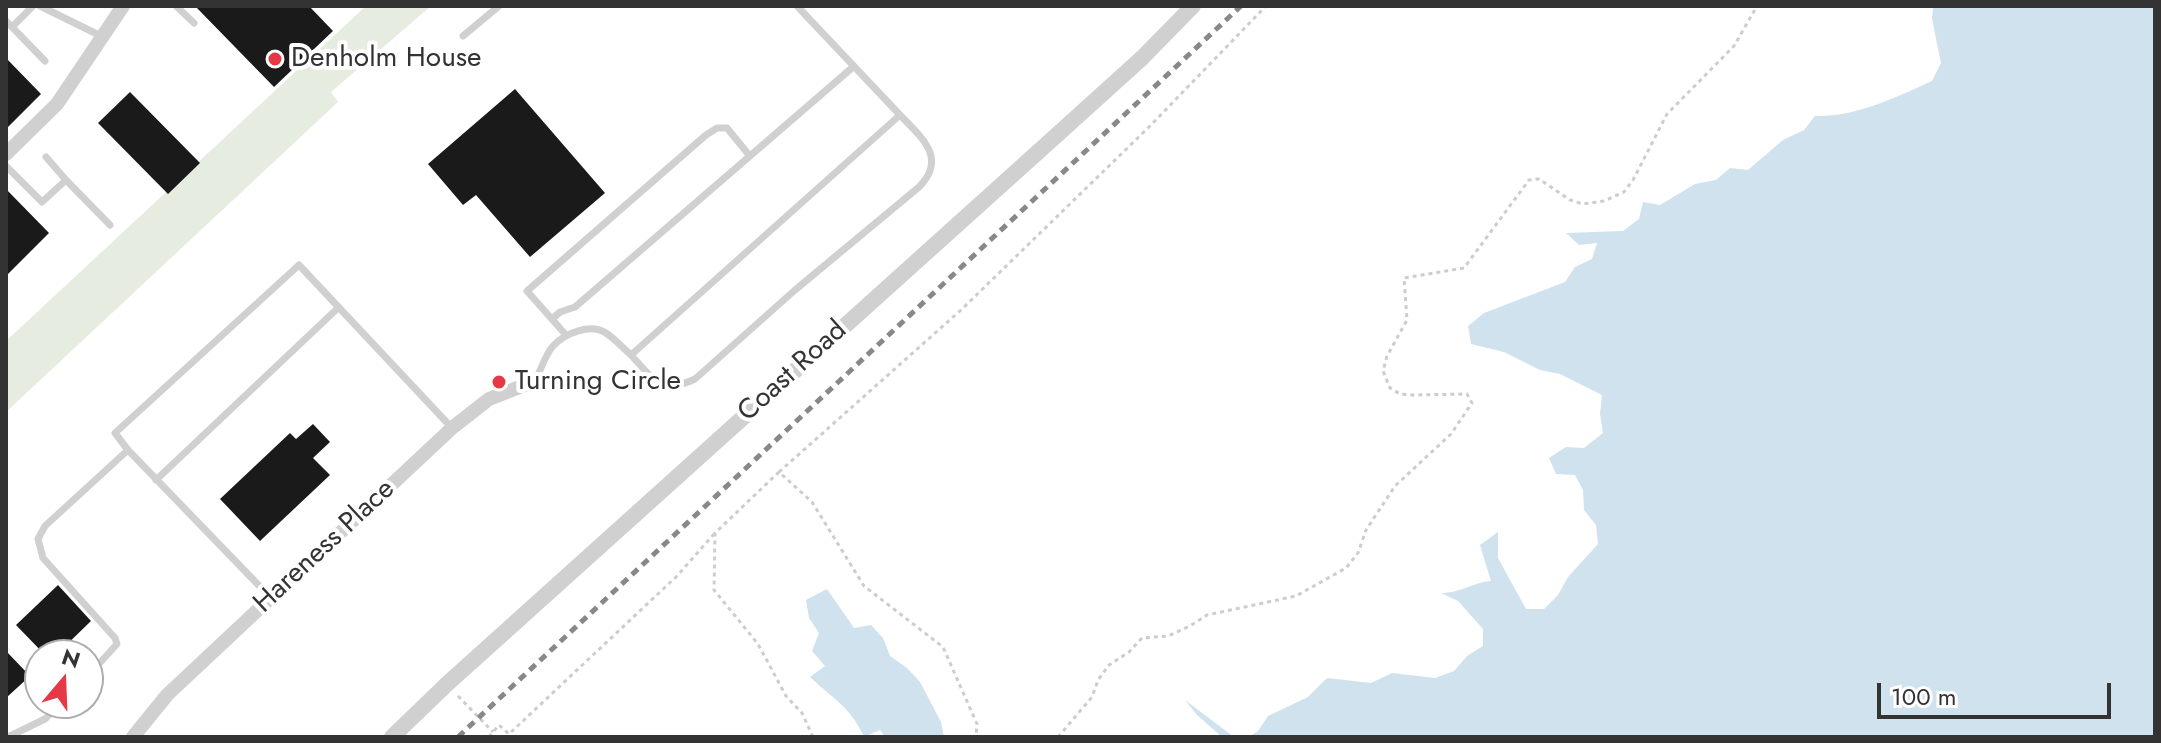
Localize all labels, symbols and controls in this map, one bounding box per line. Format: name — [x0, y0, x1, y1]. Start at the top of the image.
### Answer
place label: Denholm House — [291, 42, 482, 76]
marker: Denholm House — [266, 50, 284, 68]
street label: Coast Road — [732, 314, 854, 430]
place label: Turning Circle — [515, 365, 681, 399]
marker: Turning Circle — [490, 373, 508, 391]
street label: Hareness Place — [248, 473, 402, 621]
north arrow — [24, 639, 104, 719]
text: N — [58, 640, 85, 676]
scale bar — [1881, 667, 2115, 717]
text: 100 m — [1891, 679, 1957, 714]

